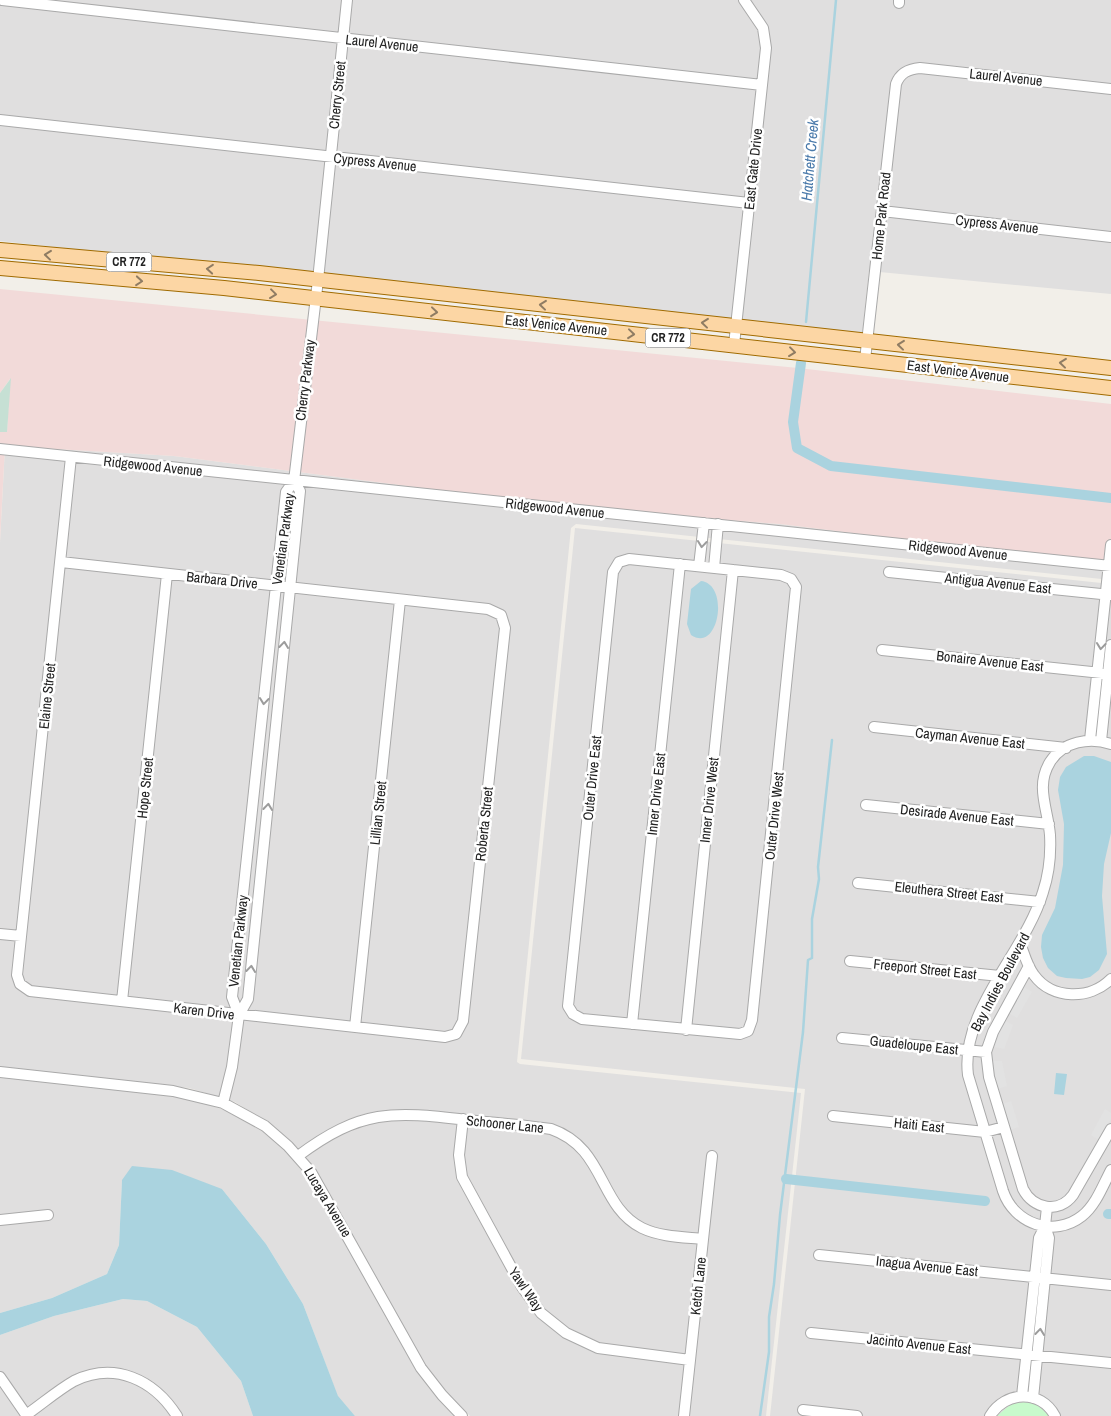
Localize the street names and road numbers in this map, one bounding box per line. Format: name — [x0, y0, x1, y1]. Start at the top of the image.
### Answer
street label: Laurel Avenue — [345, 30, 419, 56]
street label: Cherry Street — [324, 60, 350, 130]
street label: Laurel Avenue — [969, 64, 1043, 90]
street label: East Gate Drive — [740, 127, 766, 211]
street label: Cypress Avenue — [333, 149, 417, 175]
street label: Home Park Road — [867, 171, 895, 261]
street label: Cypress Avenue — [955, 211, 1039, 237]
road number: CR 772 — [106, 252, 152, 272]
street label: East Venice Avenue — [504, 311, 608, 339]
road number: CR 772 — [646, 328, 690, 348]
street label: Cherry Parkway — [291, 338, 319, 422]
street label: East Venice Avenue — [906, 356, 1010, 386]
street label: Ridgewood Avenue — [103, 452, 203, 480]
street label: Venetian Parkway — [268, 492, 298, 586]
street label: Ridgewood Avenue — [505, 494, 605, 522]
street label: Ridgewood Avenue — [908, 536, 1008, 564]
street label: Barbara Drive — [186, 567, 258, 593]
street label: Antigua Avenue East — [943, 568, 1052, 598]
street label: Bonaire Avenue East — [936, 646, 1044, 676]
street label: Elaine Street — [35, 662, 59, 730]
street label: Cayman Avenue East — [914, 723, 1026, 753]
street label: Outer Drive East — [579, 735, 605, 821]
street label: Inner Drive East — [643, 752, 669, 836]
street label: Inner Drive West — [696, 756, 722, 844]
street label: Hope Street — [133, 757, 157, 819]
street label: Outer Drive West — [760, 771, 788, 861]
street label: Lillian Street — [366, 780, 390, 846]
street label: Roberta Street — [471, 786, 497, 862]
street label: Desirade Avenue East — [899, 800, 1015, 830]
street label: Eleuthera Street East — [894, 877, 1004, 907]
street label: Venetian Parkway — [224, 894, 252, 988]
street label: Bay Indies Boulevard — [966, 930, 1034, 1034]
street label: Freeport Street East — [873, 955, 977, 983]
street label: Karen Drive — [173, 998, 235, 1024]
street label: Guadeloupe East — [869, 1031, 959, 1059]
street label: Schooner Lane — [465, 1111, 545, 1137]
street label: Haiti East — [893, 1113, 945, 1137]
street label: Lucaya Avenue — [300, 1164, 356, 1240]
street label: Inagua Avenue East — [875, 1252, 979, 1280]
street label: Ketch Lane — [686, 1256, 710, 1316]
street label: Yawl Way — [505, 1263, 548, 1315]
street label: Jacinto Avenue East — [866, 1330, 972, 1358]

